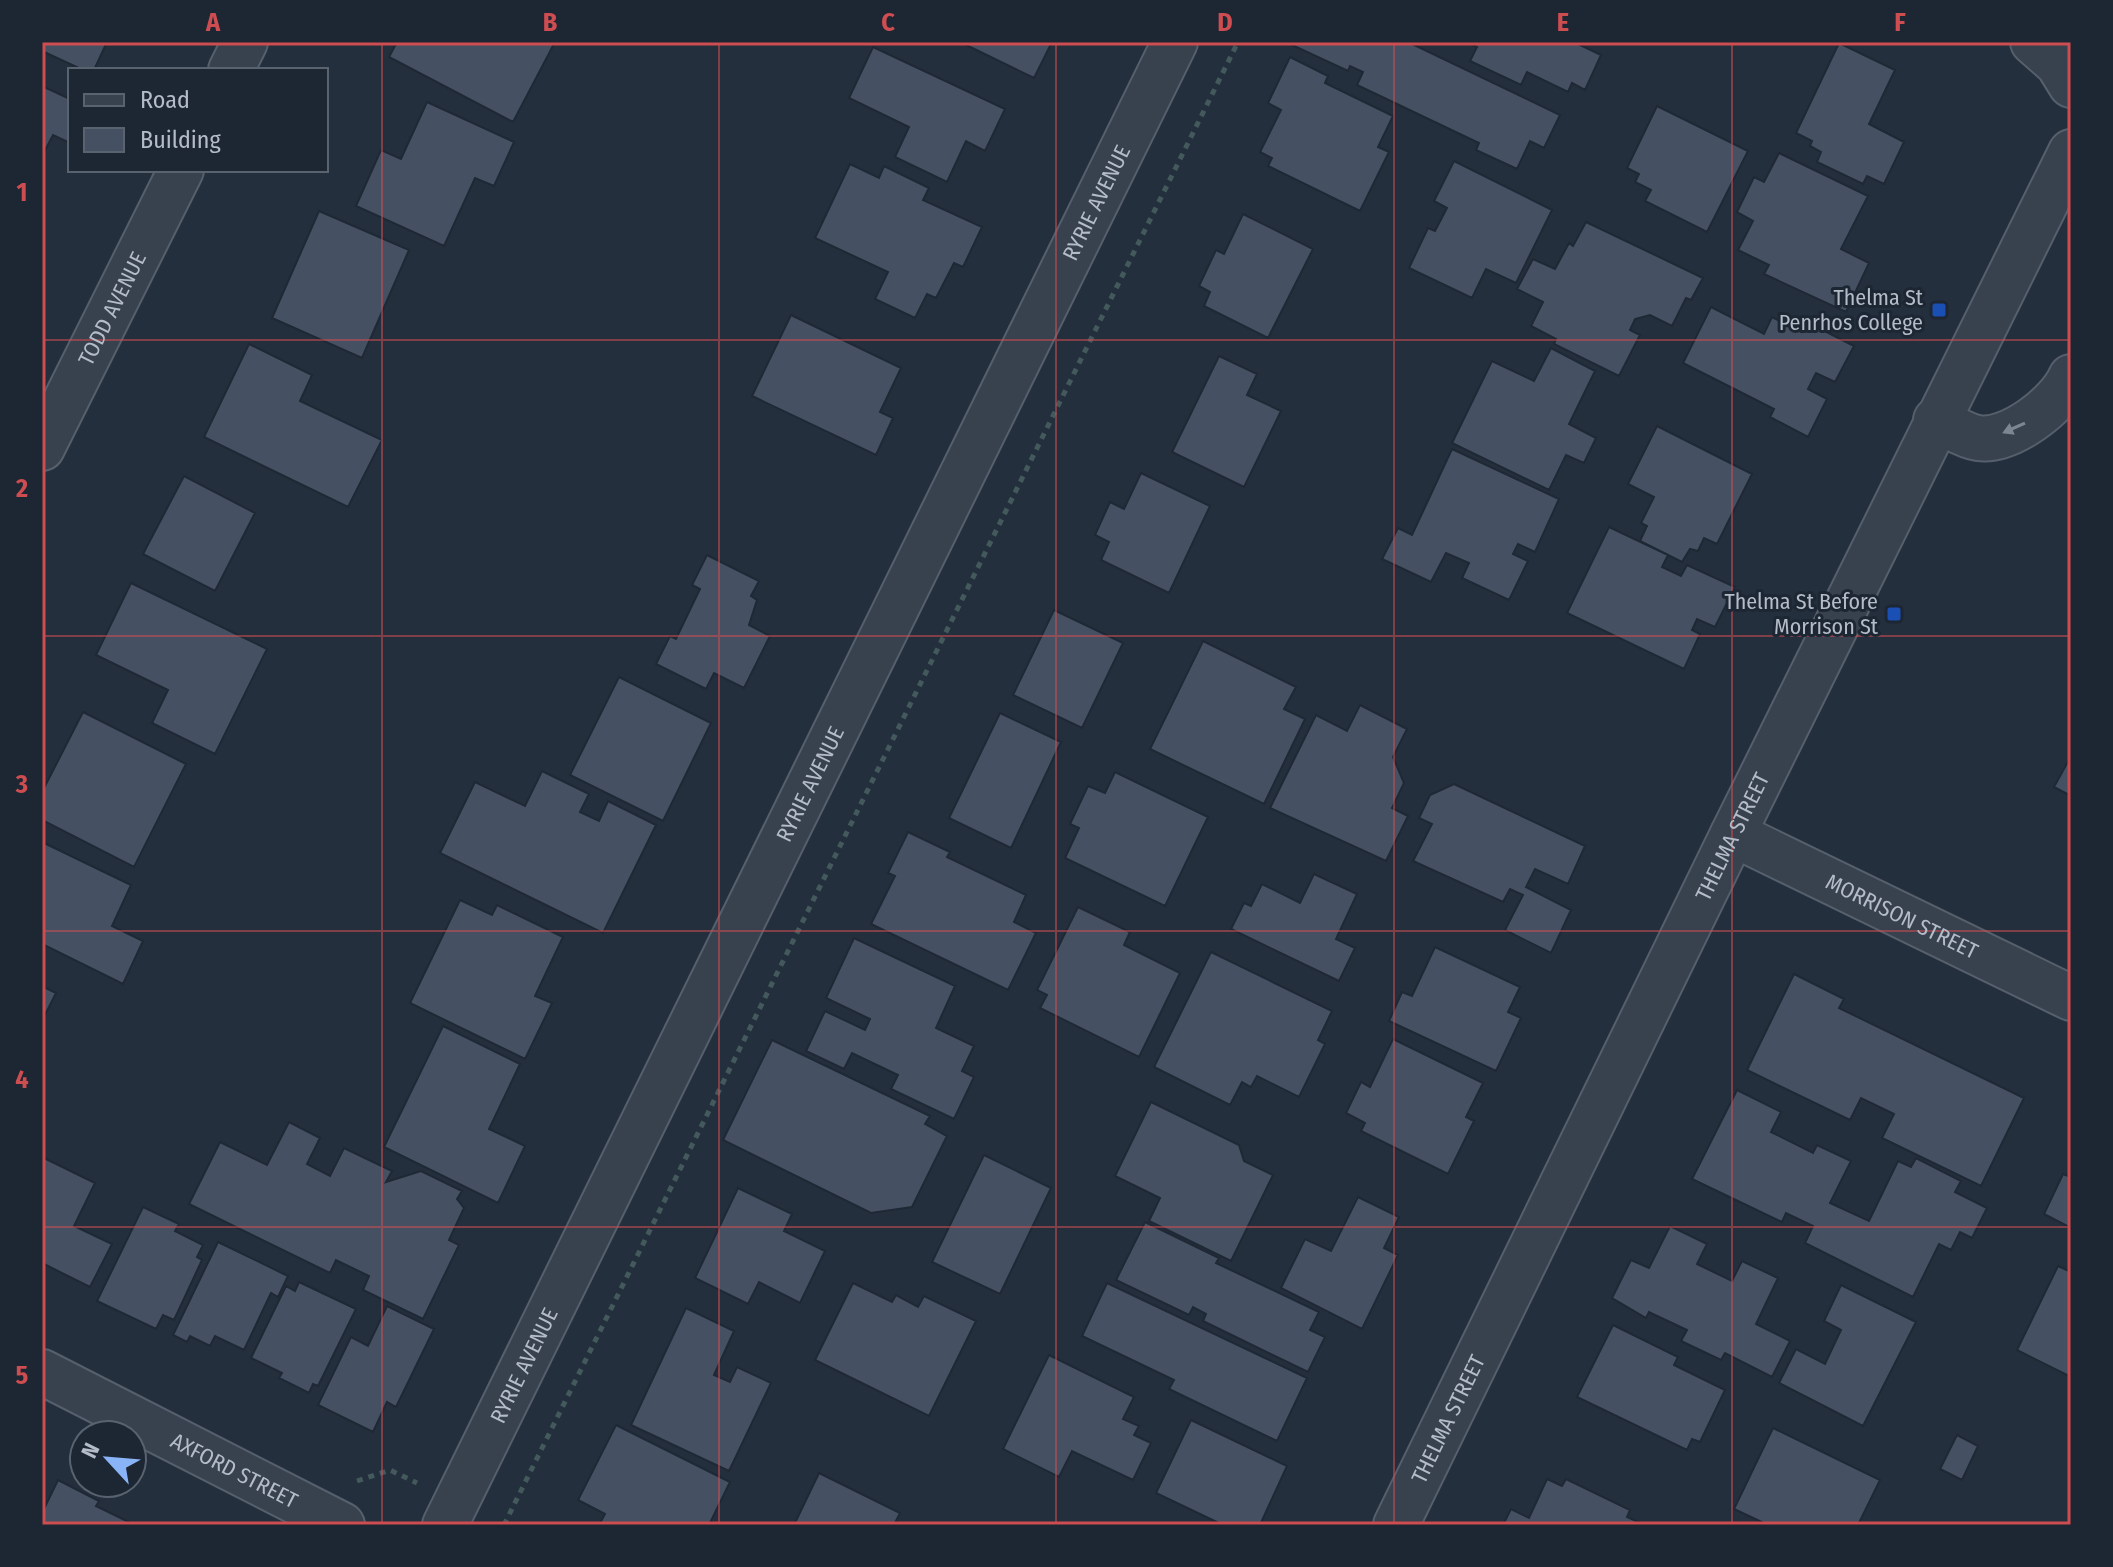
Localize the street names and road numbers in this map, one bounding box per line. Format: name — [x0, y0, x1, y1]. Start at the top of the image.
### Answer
street label: RYRIE AVENUE — [1057, 141, 1136, 265]
street label: TODD AVENUE — [73, 247, 152, 370]
street label: RYRIE AVENUE — [771, 722, 850, 846]
street label: THELMA STREET — [1690, 768, 1776, 905]
street label: MORRISON STREET — [1821, 868, 1983, 965]
street label: RYRIE AVENUE — [484, 1303, 564, 1428]
street label: THELMA STREET — [1406, 1350, 1491, 1488]
street label: AXFORD STREET — [166, 1427, 303, 1515]

